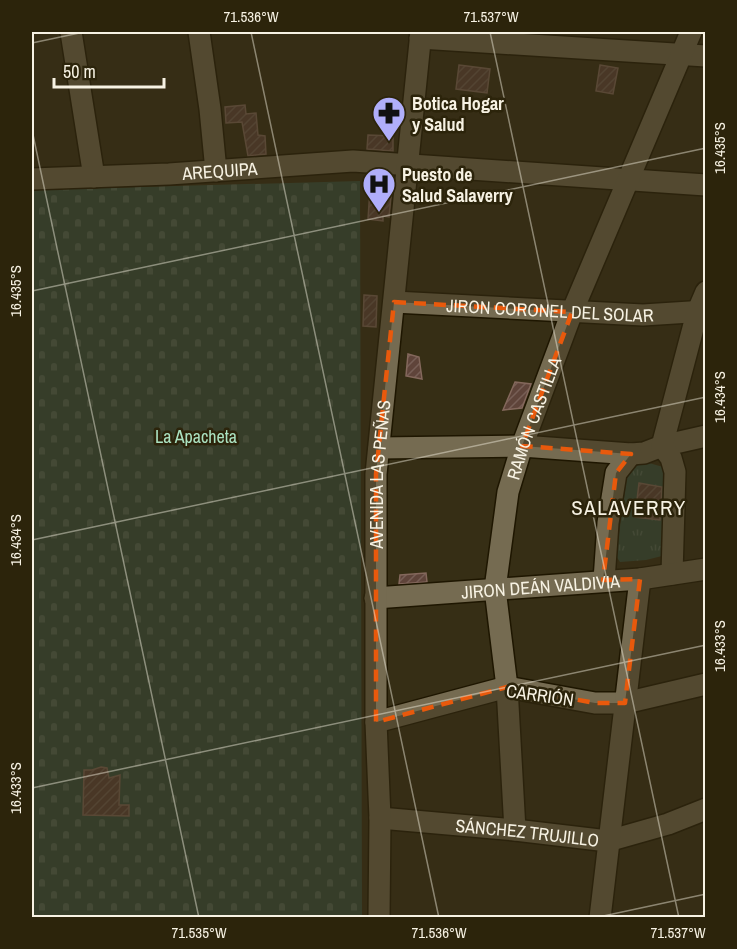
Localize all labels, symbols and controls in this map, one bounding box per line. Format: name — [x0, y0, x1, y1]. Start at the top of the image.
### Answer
text: 71.536°W — [223, 6, 279, 27]
text: 71.537°W — [463, 6, 519, 27]
scale bar — [54, 51, 164, 89]
text: 50 m — [63, 59, 96, 84]
place label: Botica Hogar y Salud — [412, 91, 504, 137]
pharmacy icon: Botica Hogar y Salud — [371, 95, 407, 142]
text: 16.435°S — [709, 122, 730, 174]
street label: AREQUIPA — [180, 155, 258, 186]
place label: Puesto de Salud Salaverry — [402, 162, 514, 208]
hospital icon: Puesto de Salud Salaverry — [361, 166, 397, 213]
text: 16.435°S — [5, 265, 26, 317]
street label: JIRON CORONEL DEL SOLAR — [446, 292, 654, 327]
street label: RAMÓN CASTILLA — [500, 353, 567, 482]
text: 16.434°S — [709, 371, 730, 423]
street label: AVENIDA LAS PEÑAS — [364, 398, 396, 550]
park label: La Apacheta — [155, 424, 237, 449]
district label: SALAVERRY — [571, 493, 687, 522]
text: 16.434°S — [5, 514, 26, 566]
street label: JIRON DEÁN VALDIVIA — [460, 568, 621, 604]
text: 16.433°S — [709, 620, 730, 672]
street label: CARRIÓN — [505, 678, 575, 712]
text: 16.433°S — [5, 762, 26, 814]
street label: SÁNCHEZ TRUJILLO — [454, 812, 600, 852]
text: 71.535°W — [171, 922, 227, 943]
text: 71.536°W — [411, 922, 467, 943]
text: 71.537°W — [650, 922, 706, 943]

